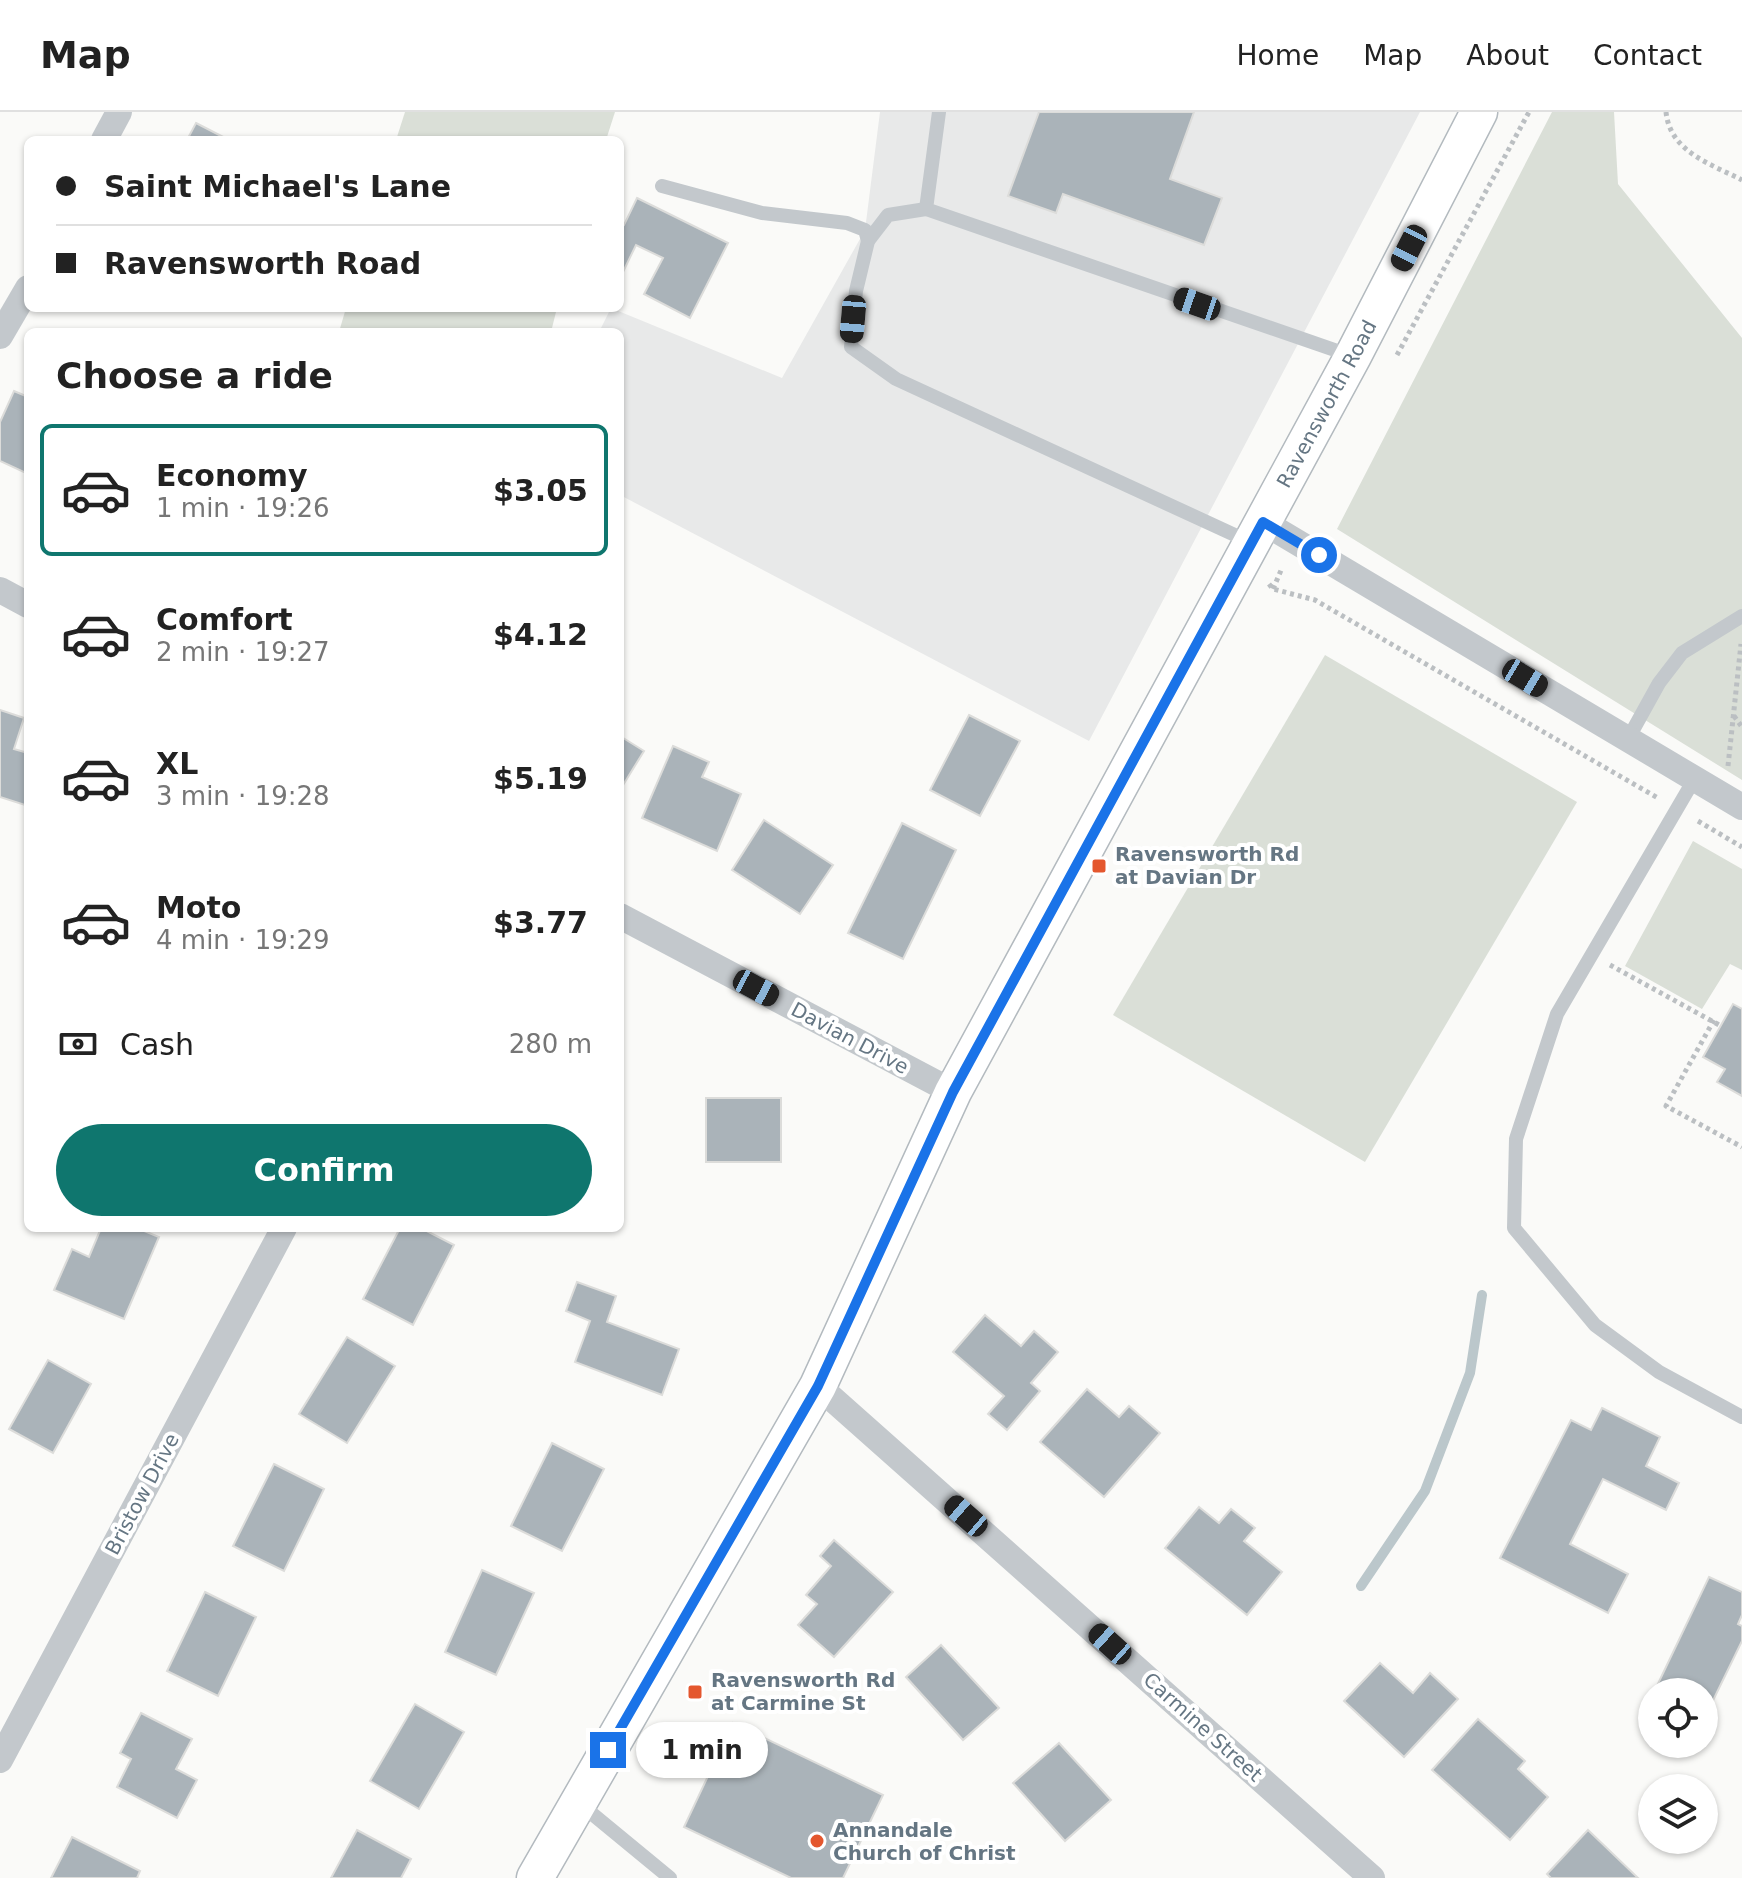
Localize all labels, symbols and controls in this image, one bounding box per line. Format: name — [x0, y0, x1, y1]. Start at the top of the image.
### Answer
text: Map — [40, 33, 131, 77]
text: Home — [1236, 39, 1319, 72]
text: Map — [1363, 39, 1422, 72]
text: About — [1466, 39, 1549, 72]
text: Contact — [1593, 39, 1702, 72]
text: Saint Michael's Lane — [104, 169, 451, 204]
car — [1387, 221, 1431, 275]
text: Ravensworth Road — [104, 246, 421, 281]
car — [1170, 285, 1224, 323]
car — [839, 294, 867, 344]
street label: Ravensworth Road — [1272, 316, 1381, 492]
text: Choose a ride — [56, 355, 333, 396]
icon: car — [60, 454, 132, 526]
text: Economy — [156, 458, 308, 493]
text: $3.05 — [493, 473, 588, 508]
text: 1 min · 19:26 — [156, 493, 330, 523]
route start — [1301, 537, 1337, 573]
icon: car — [60, 598, 132, 670]
text: Comfort — [156, 602, 293, 637]
text: $4.12 — [493, 617, 588, 652]
text: 2 min · 19:27 — [156, 637, 330, 667]
car — [1498, 655, 1552, 701]
icon: car — [60, 742, 132, 814]
text: XL — [156, 746, 198, 781]
text: $5.19 — [493, 761, 588, 796]
text: 3 min · 19:28 — [156, 781, 330, 811]
place label: Ravensworth Rd at Davian Dr — [1115, 842, 1299, 889]
marker: Ravensworth Rd at Davian Dr — [1090, 857, 1108, 875]
icon: car — [60, 886, 132, 958]
text: Moto — [156, 890, 241, 925]
text: $3.77 — [493, 905, 588, 940]
text: 4 min · 19:29 — [156, 925, 330, 955]
car — [729, 966, 783, 1010]
street label: Davian Drive — [787, 997, 913, 1079]
icon: cash — [56, 1022, 100, 1066]
text: Cash — [120, 1027, 194, 1062]
text: 280 m — [509, 1029, 592, 1059]
button: Confirm — [56, 1124, 592, 1216]
street label: Bristow Drive — [100, 1429, 184, 1559]
car — [940, 1491, 992, 1541]
car — [1084, 1619, 1136, 1669]
street label: Carmine Street — [1139, 1667, 1267, 1787]
place label: Ravensworth Rd at Carmine St — [711, 1668, 895, 1715]
map controls — [1638, 1678, 1718, 1854]
button: locate — [1638, 1678, 1718, 1758]
marker: Ravensworth Rd at Carmine St — [686, 1683, 704, 1701]
callout: 1 min — [636, 1722, 768, 1778]
route end — [590, 1732, 626, 1768]
text: 1 min — [661, 1735, 743, 1765]
button: layers — [1638, 1774, 1718, 1854]
place label: Annandale Church of Christ — [833, 1818, 1016, 1865]
marker: Annandale Church of Christ — [808, 1832, 826, 1850]

